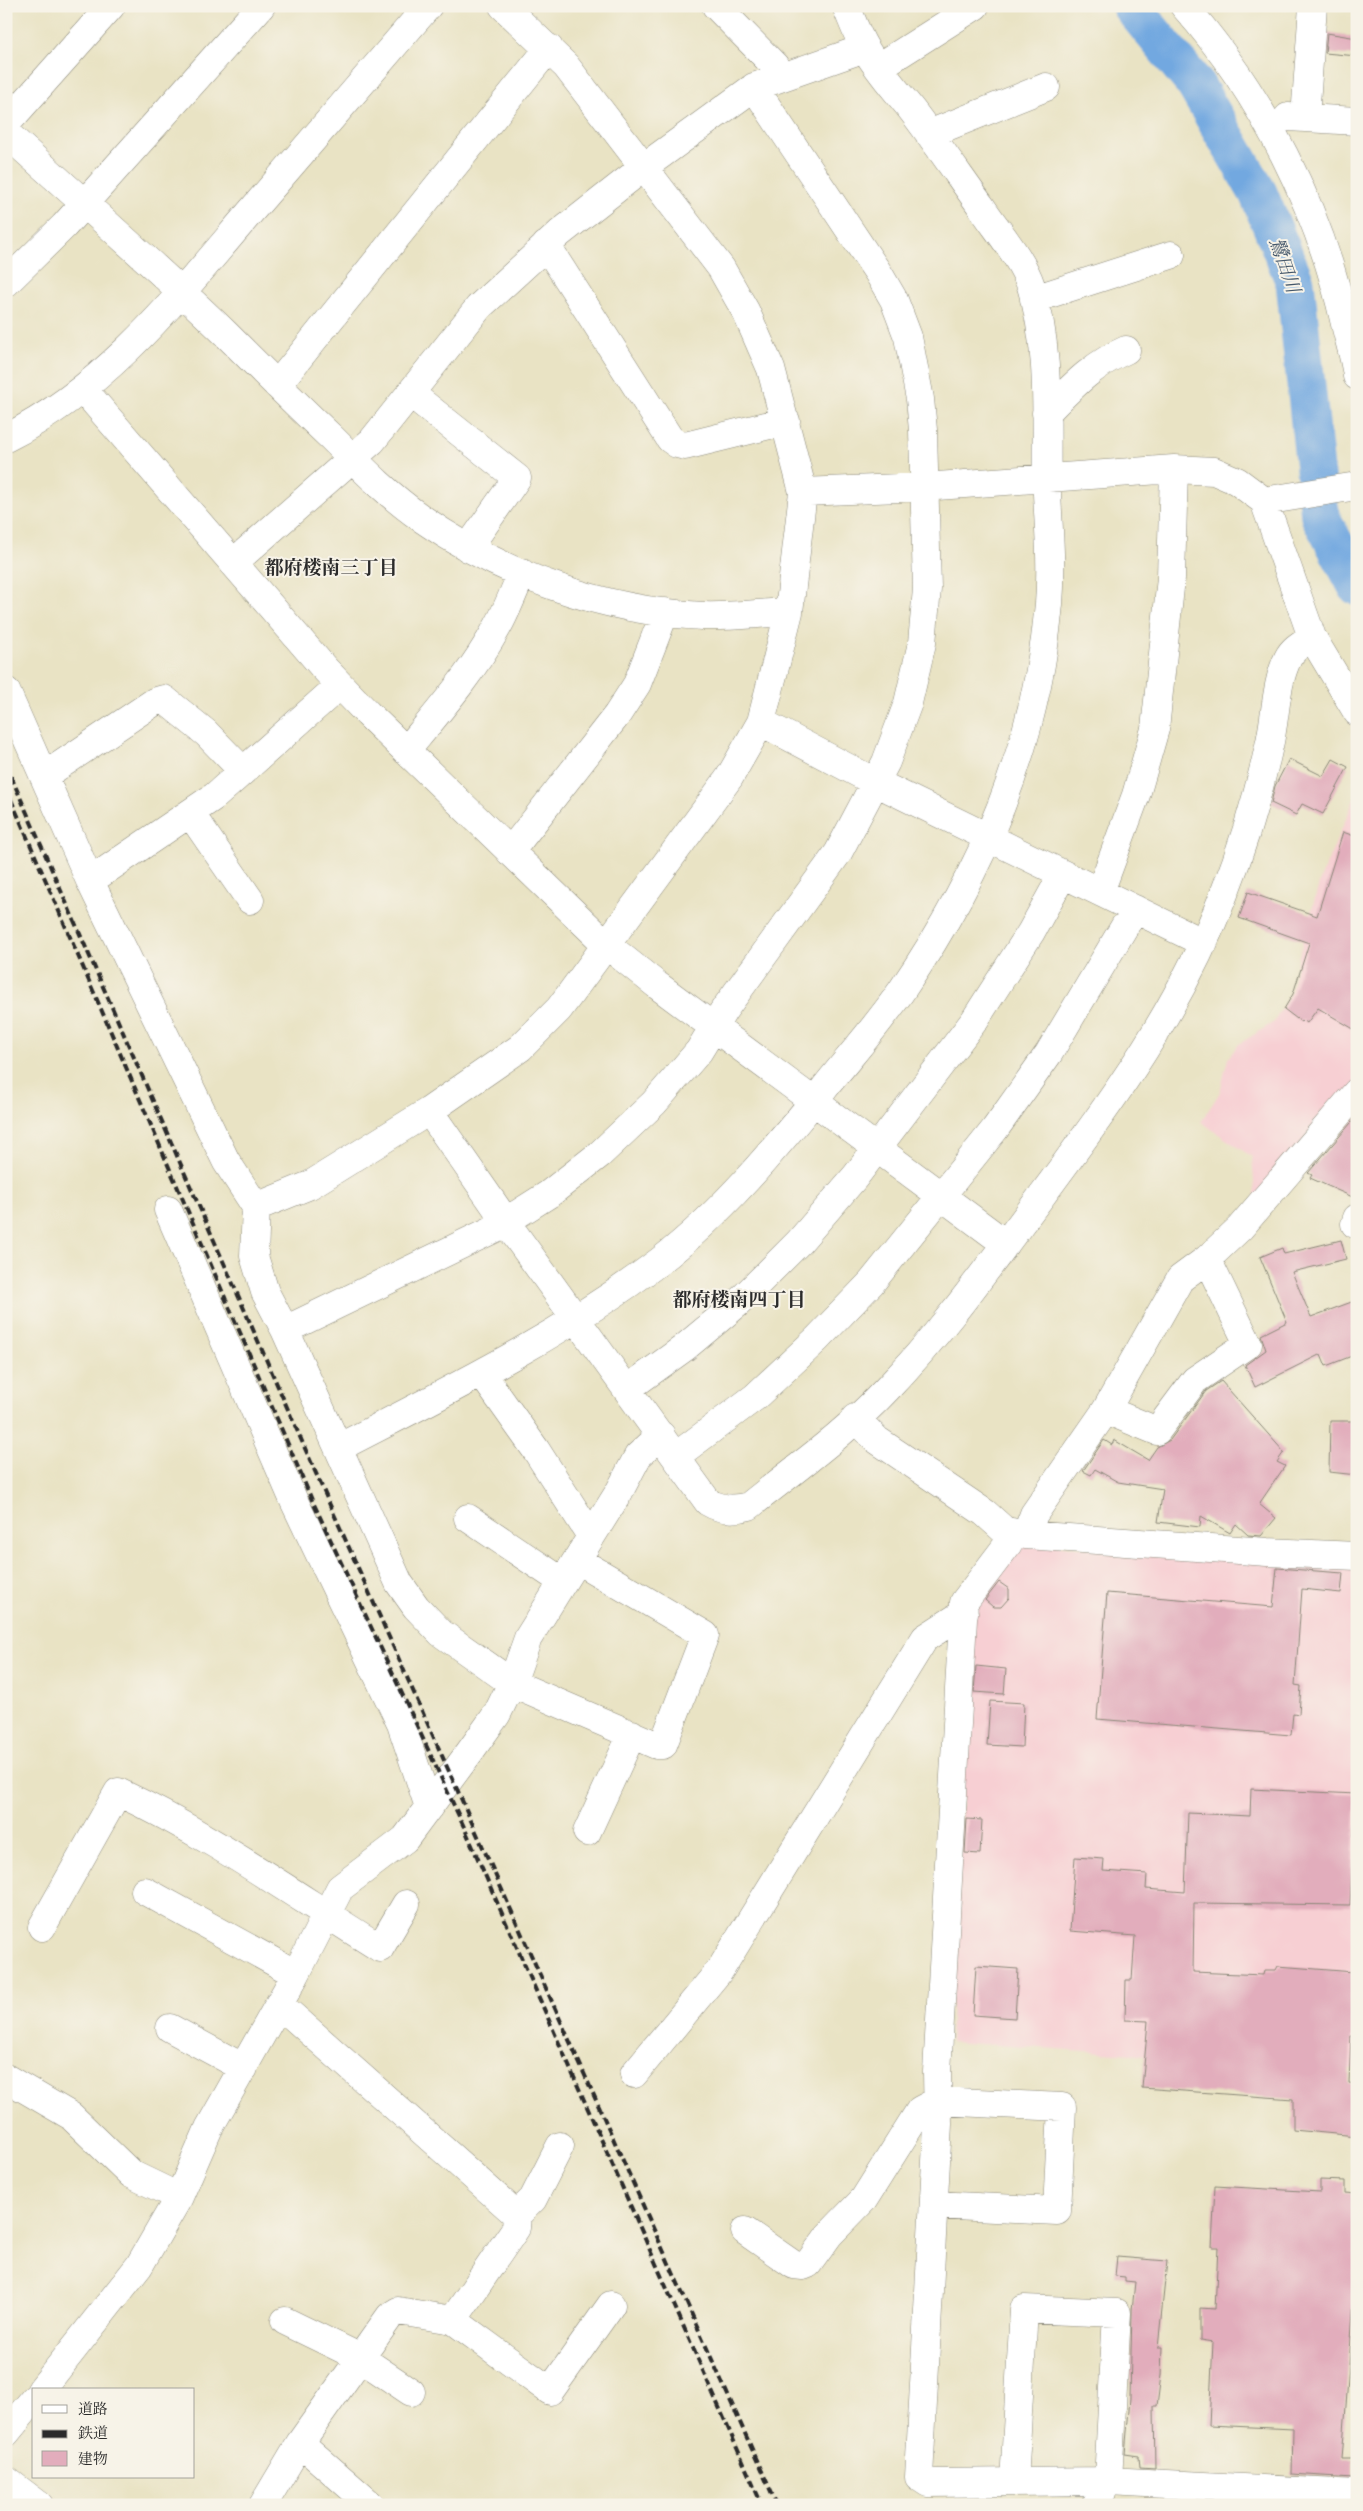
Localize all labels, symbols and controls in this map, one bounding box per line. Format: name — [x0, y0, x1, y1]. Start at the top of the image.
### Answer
water label: 鷺田川 — [1265, 234, 1306, 298]
district label: 都府楼南三丁目 — [264, 556, 398, 579]
district label: 都府楼南四丁目 — [672, 1288, 806, 1311]
legend — [32, 2388, 195, 2478]
text: 道路 — [78, 2399, 108, 2418]
text: 鉄道 — [78, 2423, 108, 2442]
text: 建物 — [78, 2449, 108, 2468]

